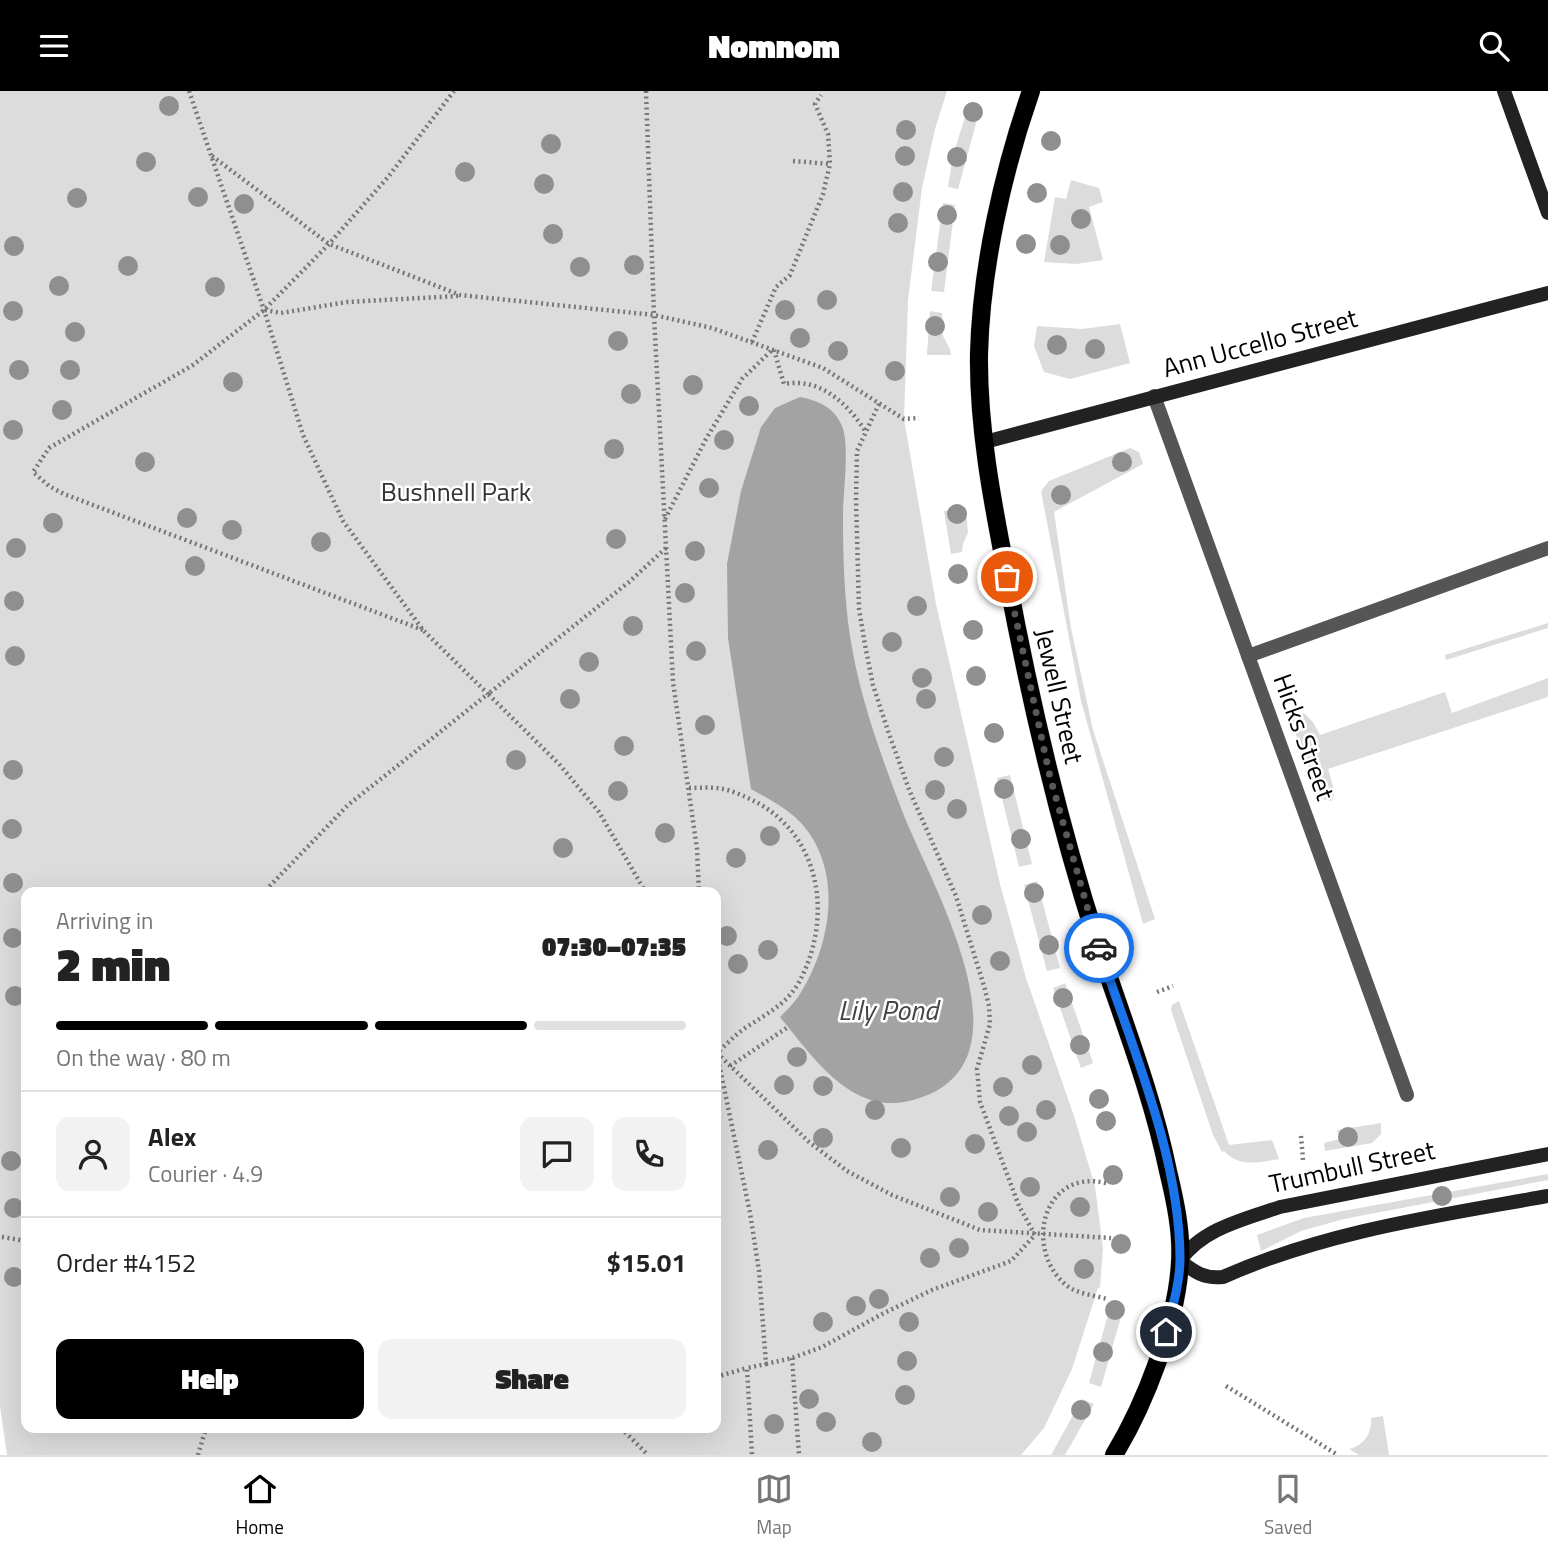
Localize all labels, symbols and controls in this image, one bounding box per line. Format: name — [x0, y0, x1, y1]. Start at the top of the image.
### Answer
text: Nomnom — [708, 22, 840, 70]
icon: menu — [35, 27, 73, 65]
icon: search — [1475, 27, 1513, 65]
street label: Ann Uccello Street — [1158, 298, 1361, 387]
park label: Bushnell Park — [381, 472, 531, 511]
pin — [977, 547, 1037, 607]
icon: bag — [988, 558, 1026, 596]
street label: Jewell Street — [1025, 624, 1094, 767]
street label: Hicks Street — [1264, 668, 1345, 805]
text: Arriving in — [56, 903, 153, 938]
courier — [1064, 913, 1134, 983]
text: 07:30–07:35 — [542, 927, 686, 966]
text: 2 min — [56, 929, 170, 999]
icon: car — [1080, 929, 1118, 967]
water label: Lily Pond — [838, 988, 941, 1031]
text: On the way · 80 m — [56, 1040, 231, 1075]
button: person — [56, 1117, 130, 1191]
text: Alex — [148, 1117, 196, 1156]
button: chat — [520, 1117, 594, 1191]
button: phone — [612, 1117, 686, 1191]
street label: Trumbull Street — [1266, 1130, 1438, 1203]
text: Courier · 4.9 — [148, 1156, 263, 1191]
text: Order #4152 — [56, 1243, 196, 1282]
text: $15.01 — [607, 1243, 686, 1282]
pin — [1136, 1302, 1196, 1362]
icon: home — [1147, 1313, 1185, 1351]
button: Help — [56, 1339, 364, 1419]
button: Share — [378, 1339, 686, 1419]
tab: Home — [236, 1470, 284, 1541]
tab: Map — [755, 1470, 793, 1541]
tab: Saved — [1264, 1470, 1312, 1541]

